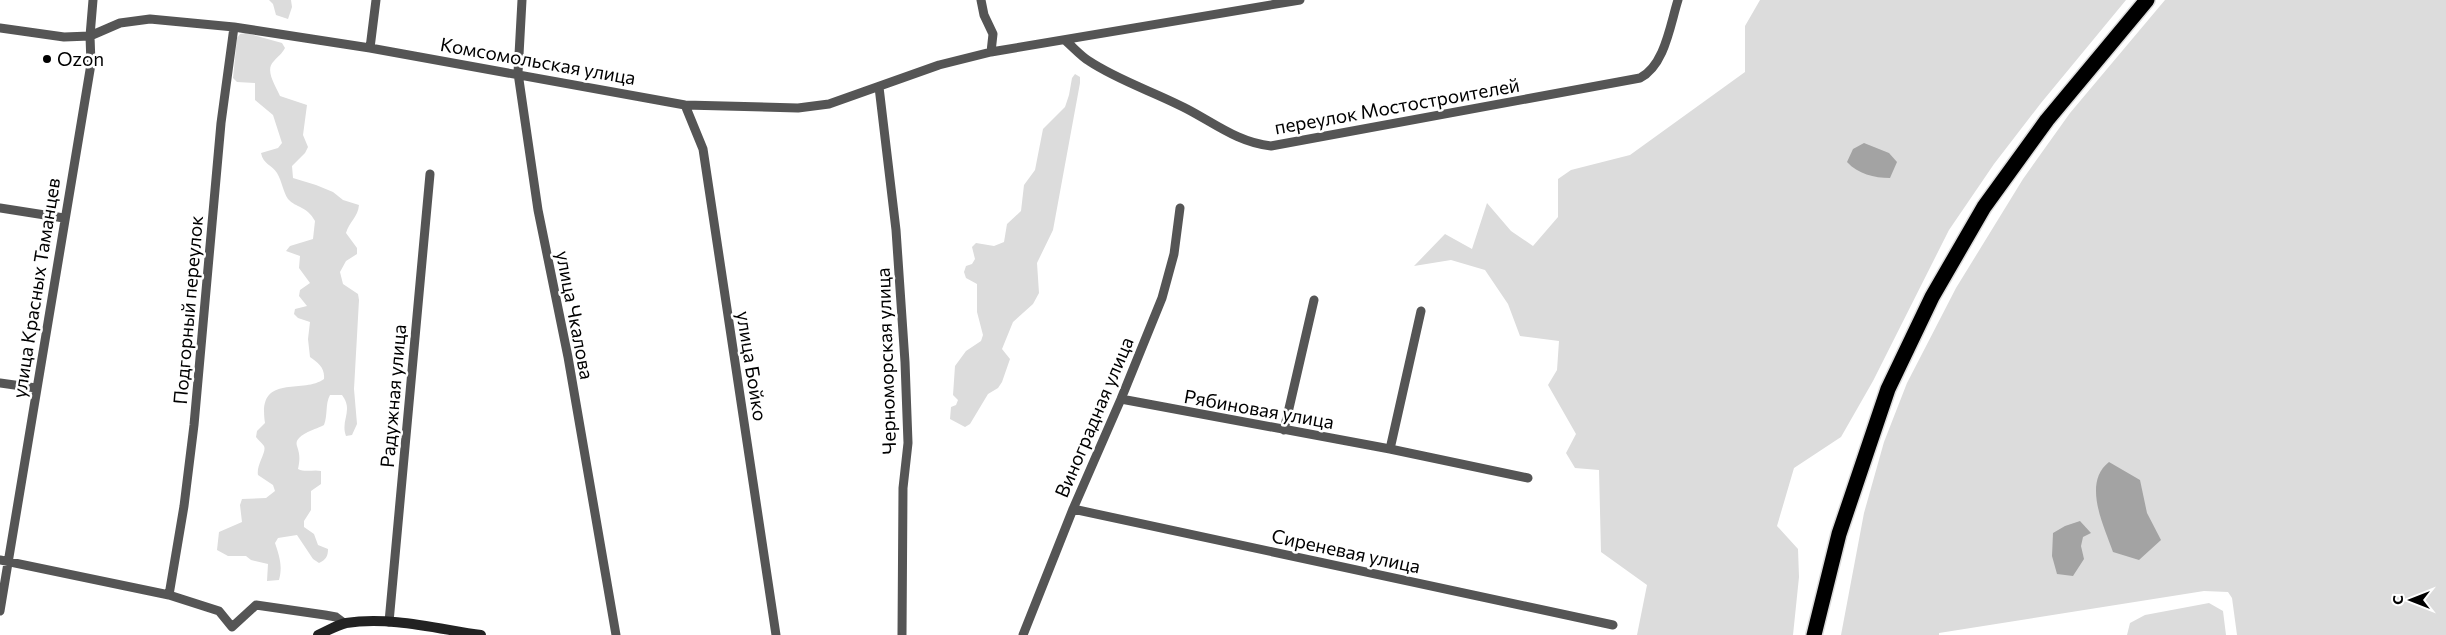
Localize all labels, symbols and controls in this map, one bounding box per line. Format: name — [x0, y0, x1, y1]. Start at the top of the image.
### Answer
street label: Комсомольская улица — [439, 32, 638, 89]
place label: Ozon — [57, 47, 104, 70]
marker: Ozon — [41, 53, 53, 65]
street label: переулок Мостостроителей — [1273, 73, 1521, 138]
street label: улица Красных Таманцев — [7, 176, 64, 400]
street label: Подгорный переулок — [168, 214, 207, 405]
street label: улица Чкалова — [552, 249, 599, 381]
street label: Черноморская улица — [871, 267, 900, 455]
street label: улица Бойко — [732, 309, 773, 422]
street label: Радужная улица — [375, 323, 410, 469]
street label: Виноградная улица — [1049, 333, 1138, 500]
street label: Рябиновая улица — [1182, 384, 1336, 433]
street label: Сиреневая улица — [1270, 524, 1423, 578]
north arrow — [2386, 575, 2436, 625]
text: С — [2389, 595, 2406, 605]

